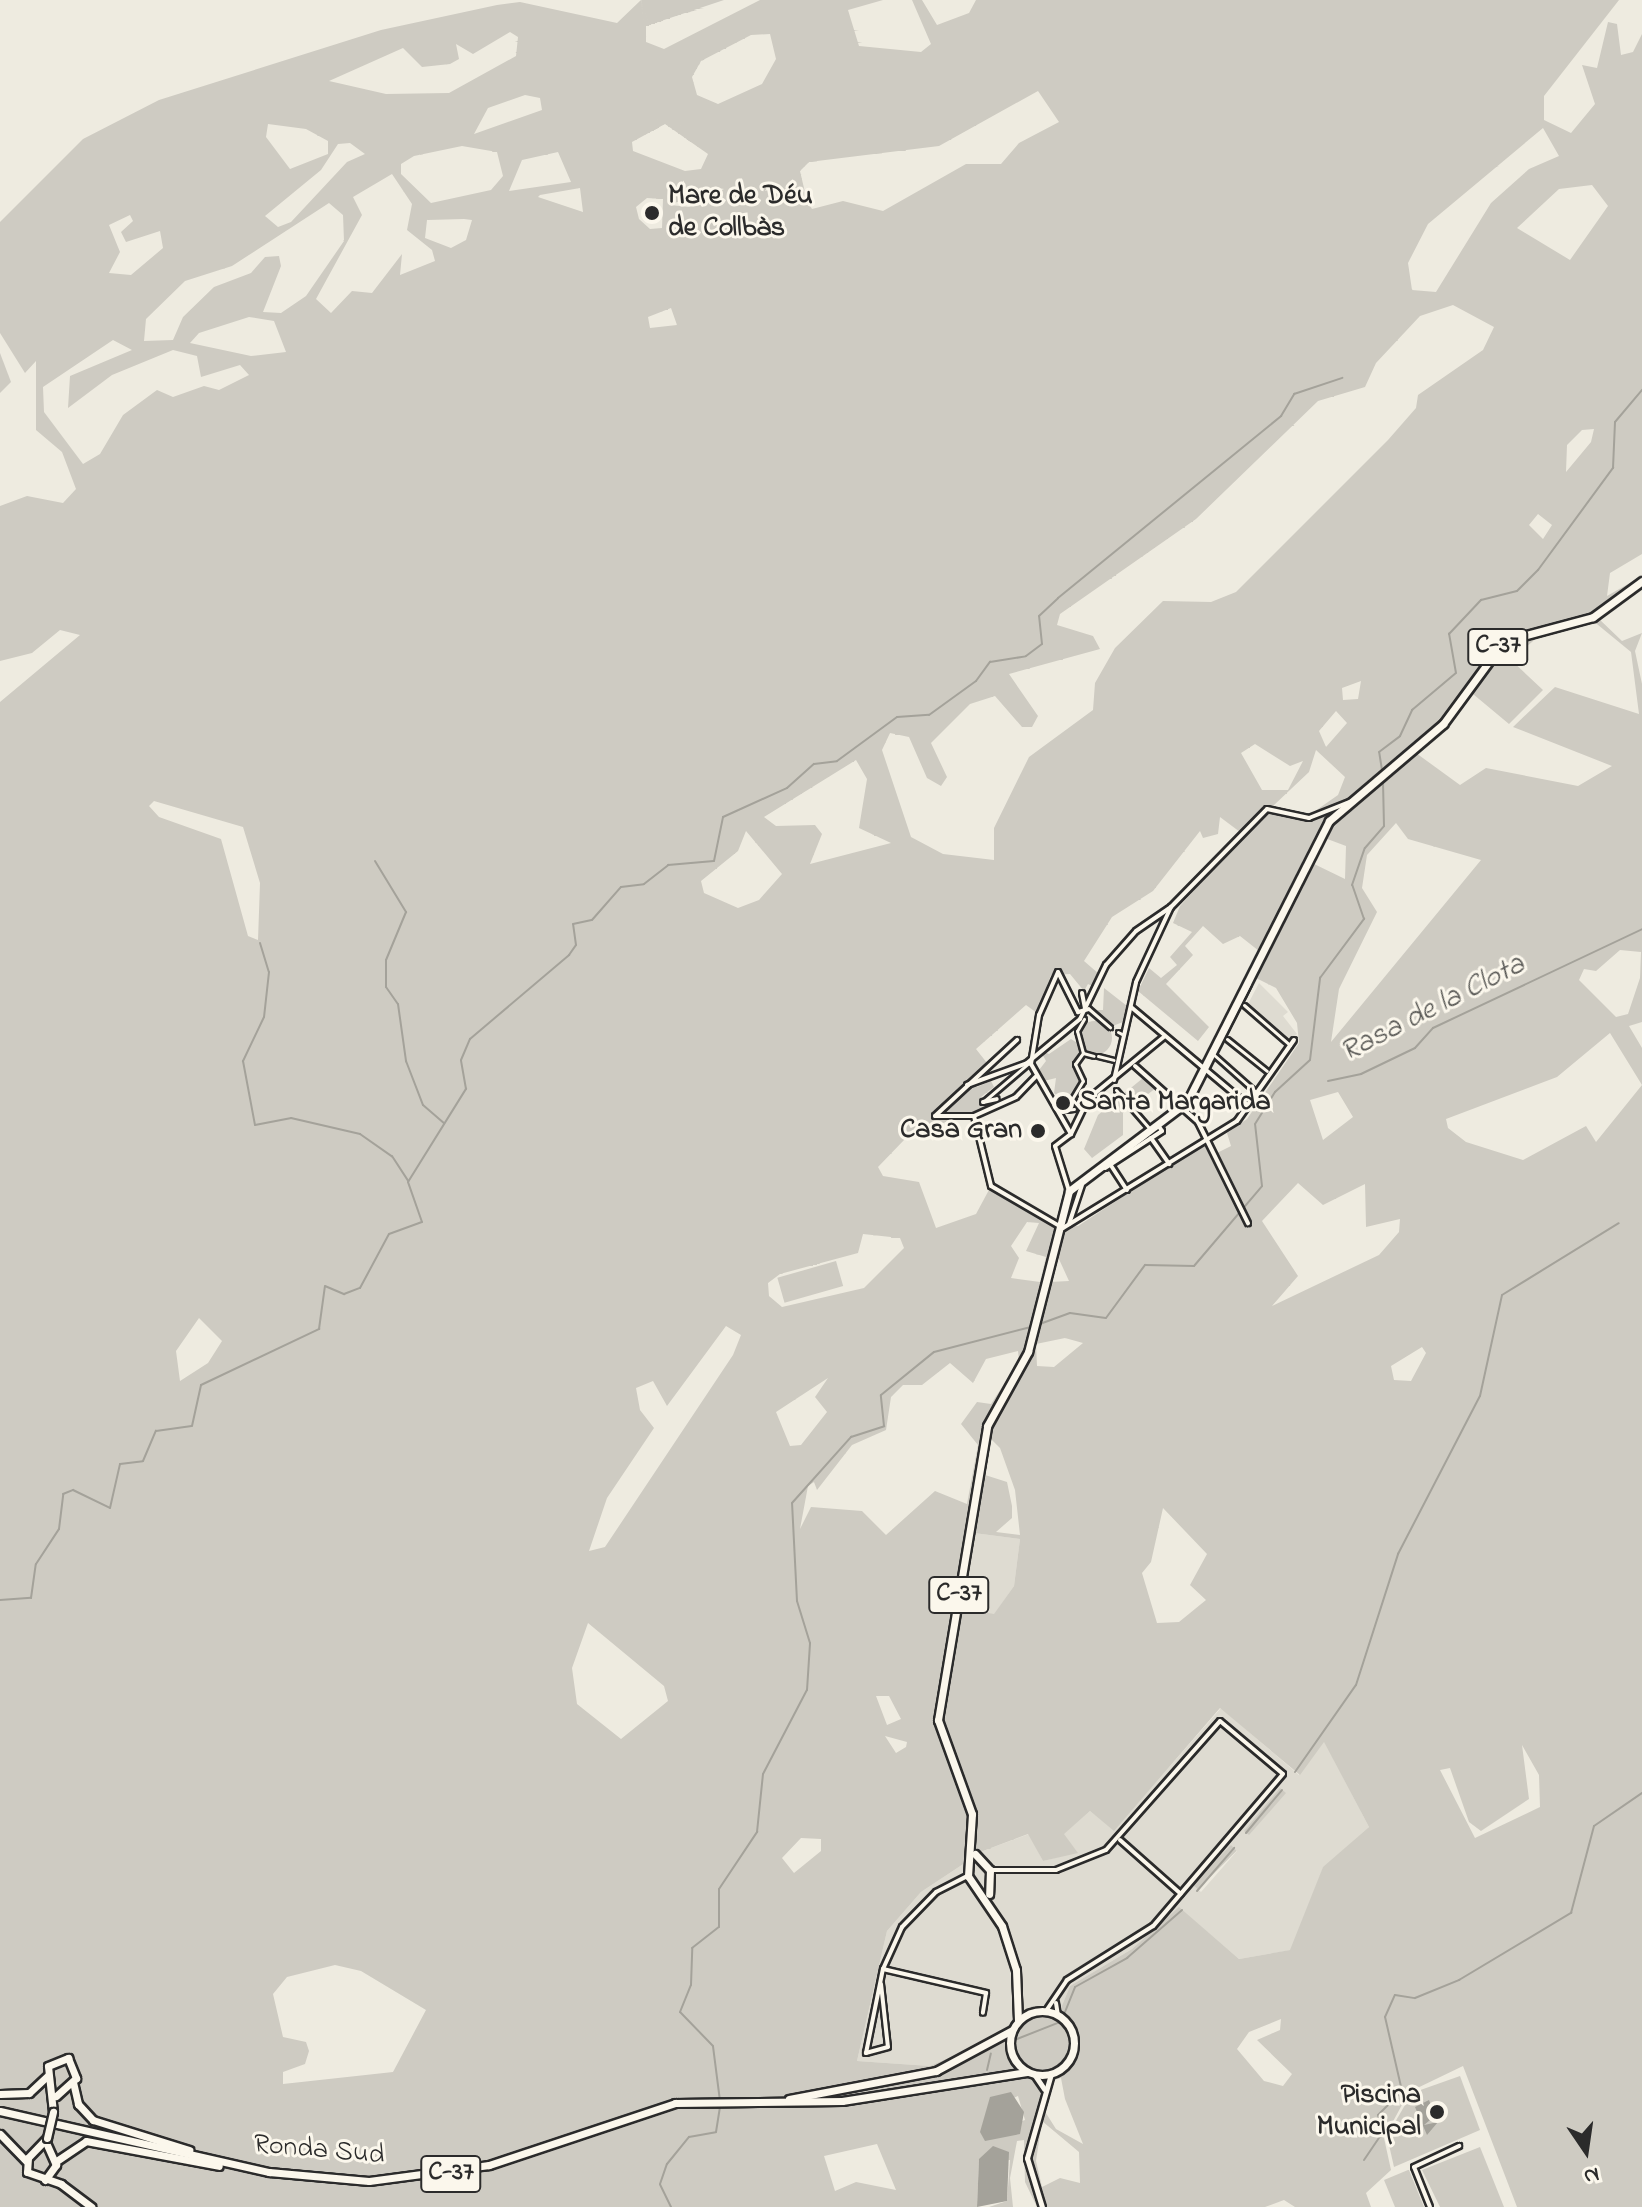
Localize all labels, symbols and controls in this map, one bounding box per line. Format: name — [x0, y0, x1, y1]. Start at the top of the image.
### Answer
place label: Mare de Déu de Collbàs — [668, 180, 813, 246]
marker: Mare de Déu de Collbàs — [643, 204, 661, 222]
road number: C-37 — [1466, 625, 1530, 669]
water label: Rasa de la Clota — [1335, 947, 1531, 1071]
place label: Santa Margarida — [1079, 1086, 1271, 1120]
marker: Santa Margarida — [1054, 1094, 1072, 1112]
place label: Casa Gran — [900, 1114, 1022, 1148]
marker: Casa Gran — [1029, 1122, 1047, 1140]
road number: C-37 — [927, 1573, 991, 1617]
place label: Piscina Municipal — [1317, 2079, 1421, 2145]
marker: Piscina Municipal — [1428, 2103, 1446, 2121]
north arrow — [1546, 2111, 1626, 2191]
street label: Ronda Sud — [252, 2129, 386, 2173]
road number: C-37 — [419, 2152, 483, 2196]
text: N — [1581, 2157, 1602, 2192]

